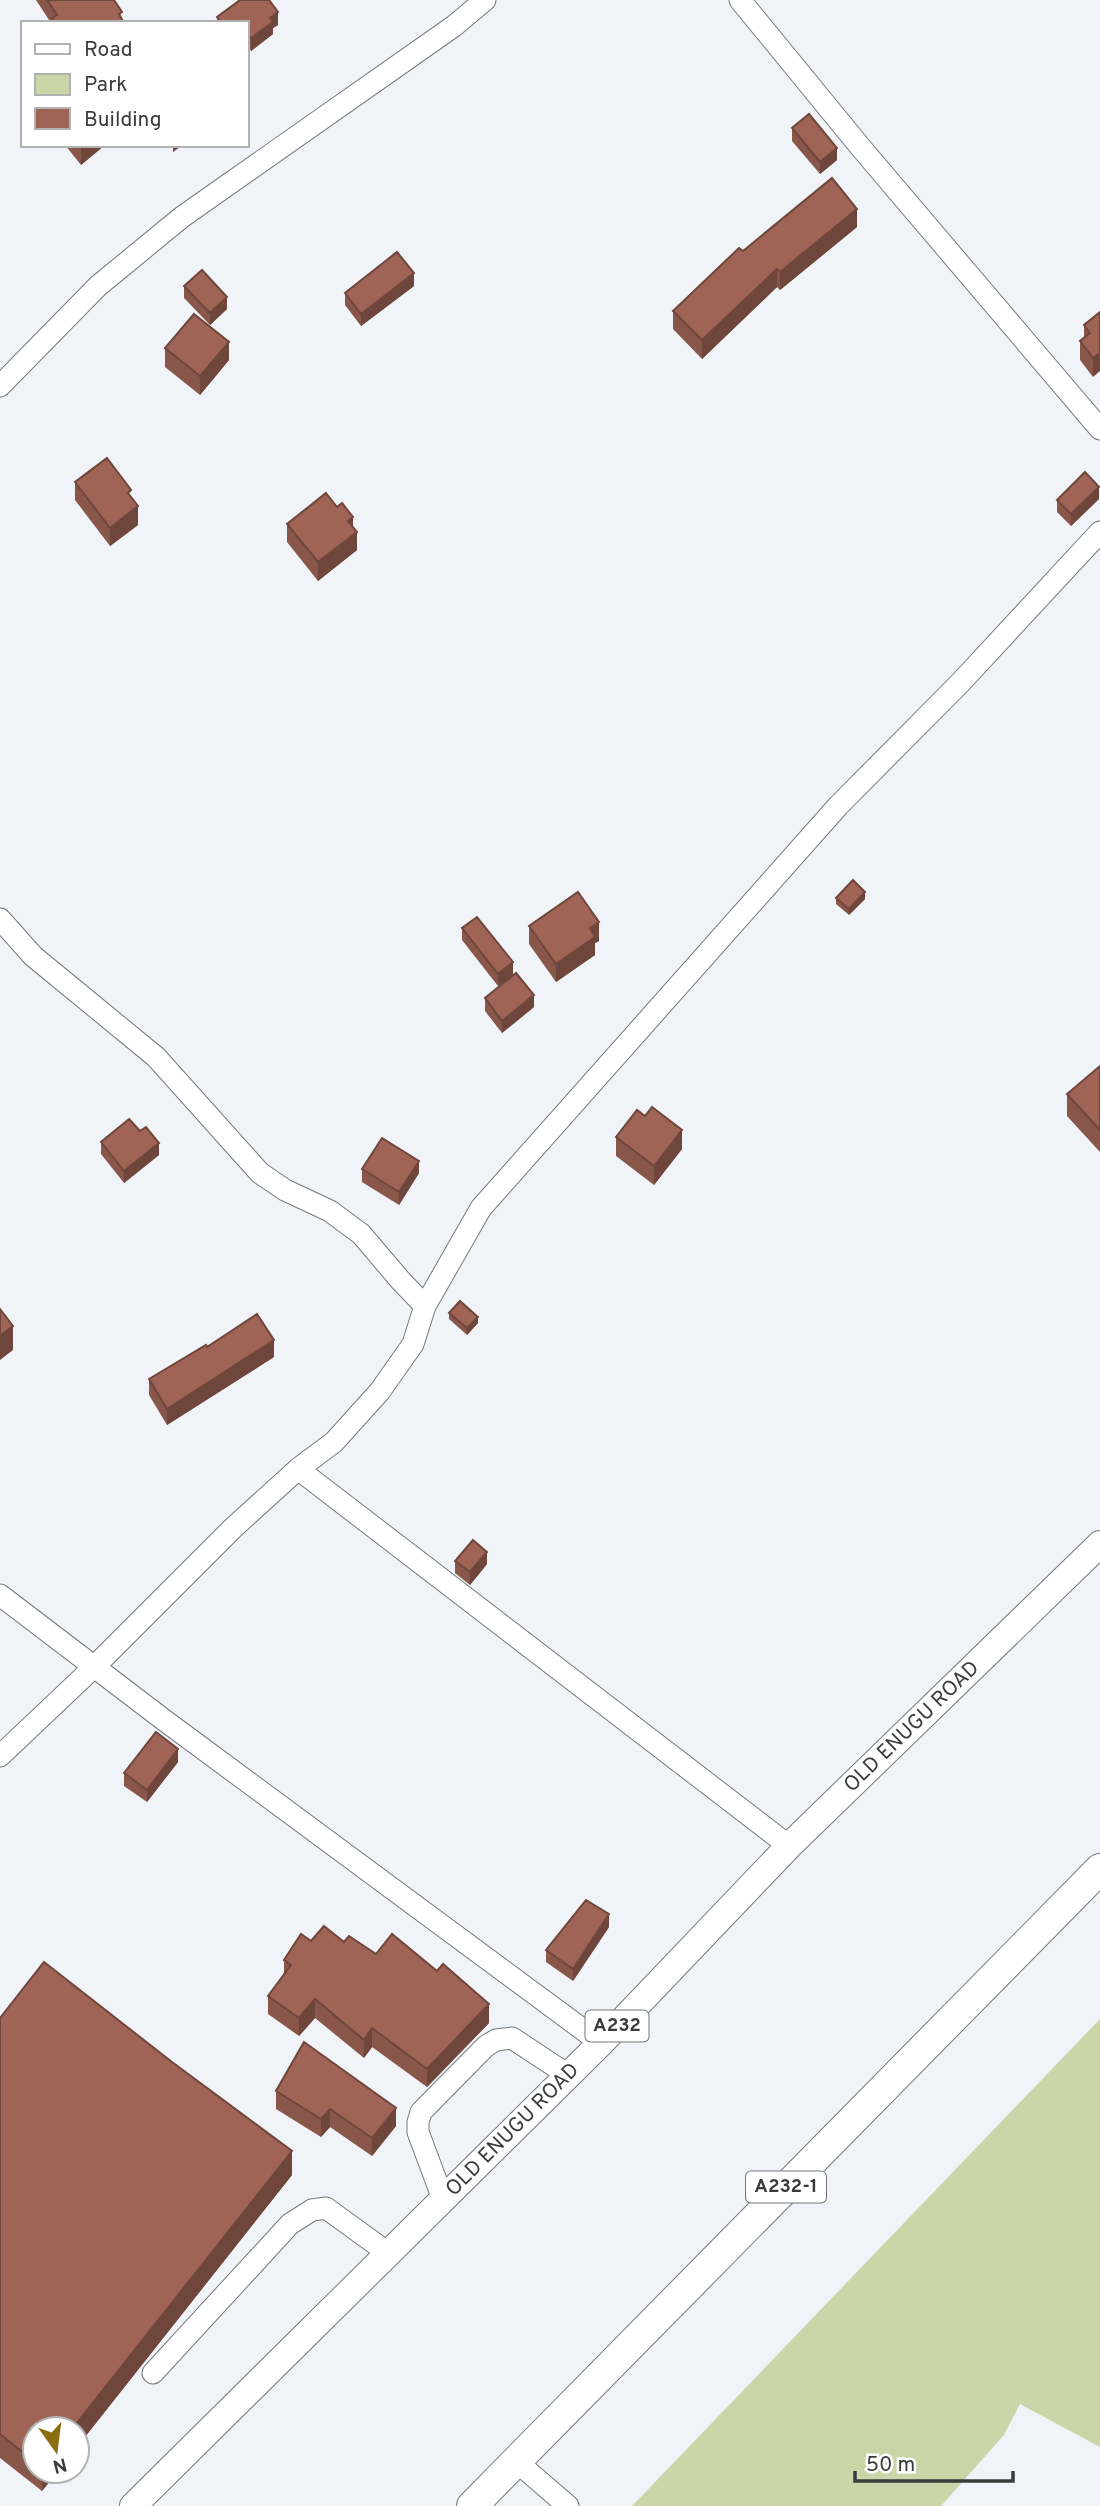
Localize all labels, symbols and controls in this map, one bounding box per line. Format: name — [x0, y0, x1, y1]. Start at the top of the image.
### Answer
legend — [21, 21, 248, 147]
text: Road — [84, 37, 133, 64]
text: Park — [84, 72, 127, 99]
text: Building — [84, 107, 162, 134]
street label: OLD ENUGU ROAD — [838, 1655, 986, 1799]
road number: A232 — [586, 2010, 648, 2042]
street label: OLD ENUGU ROAD — [440, 2057, 586, 2203]
road number: A232-1 — [746, 2172, 826, 2202]
north arrow — [21, 2415, 91, 2485]
scale bar — [855, 2440, 1012, 2484]
text: N — [50, 2451, 69, 2478]
text: 50 m — [866, 2452, 915, 2479]

